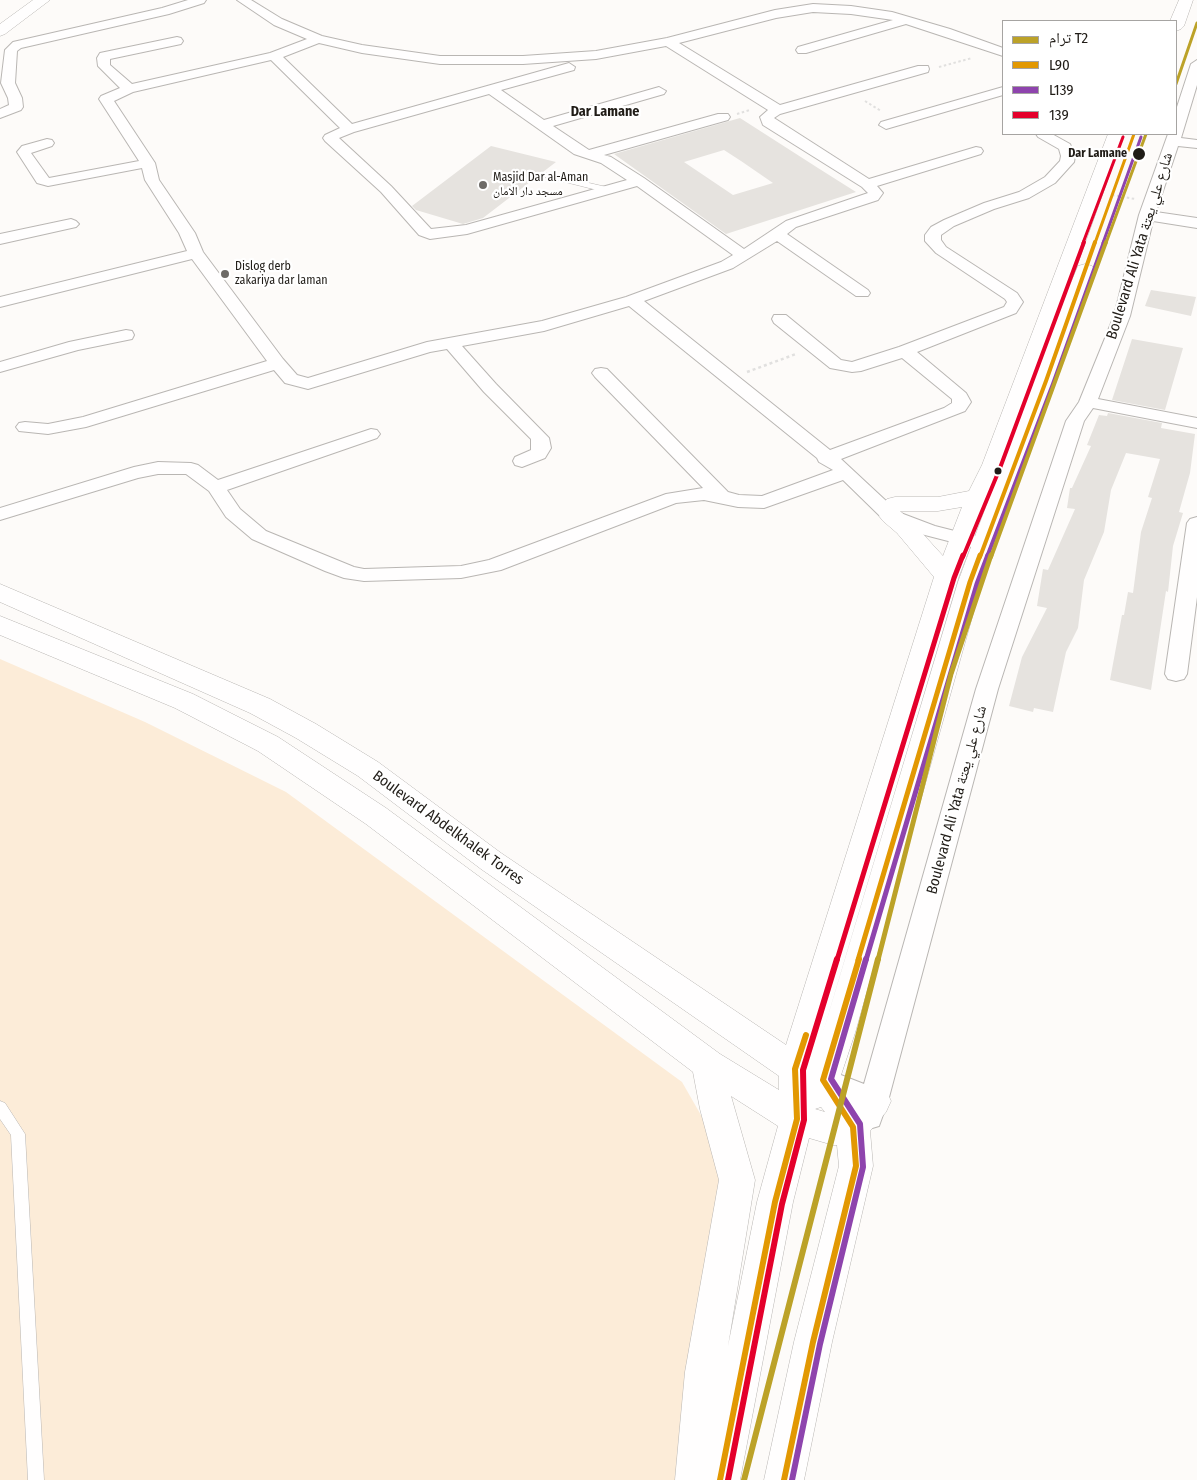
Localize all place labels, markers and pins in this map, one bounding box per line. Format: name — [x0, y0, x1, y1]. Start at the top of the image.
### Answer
marker: Dar Lamane — [1131, 146, 1147, 162]
place label: Dar Lamane — [1068, 147, 1127, 161]
place label: Masjid Dar al-Aman مسجد دار الامان — [493, 171, 588, 199]
marker: Masjid Dar al-Aman مسجد دار الامان — [477, 179, 489, 191]
place label: Dislog derb zakariya dar laman — [235, 260, 328, 288]
marker: Dislog derb zakariya dar laman — [219, 268, 231, 280]
unlabelled marker — [993, 466, 1003, 476]

